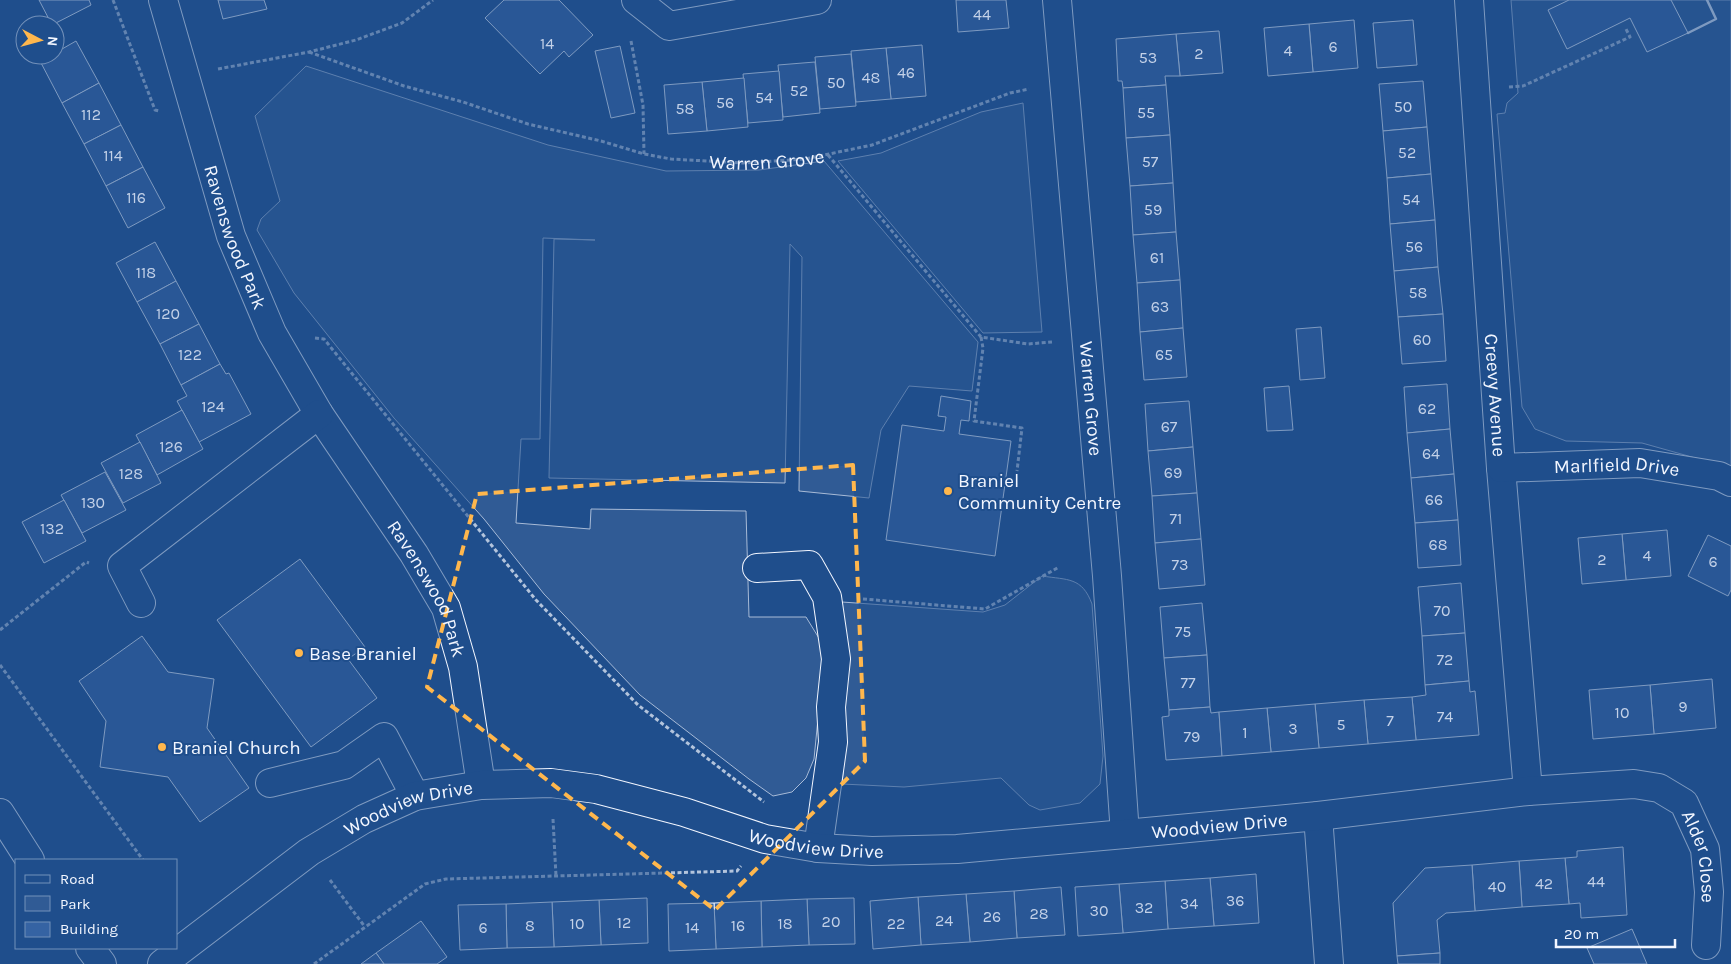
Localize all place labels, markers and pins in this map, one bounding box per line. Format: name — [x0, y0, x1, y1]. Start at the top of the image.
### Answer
place label: Braniel Community Centre — [958, 470, 1121, 514]
marker: Braniel Community Centre — [942, 485, 954, 497]
place label: Base Braniel — [309, 643, 417, 665]
marker: Base Braniel — [293, 647, 305, 659]
place label: Braniel Church — [172, 737, 301, 759]
marker: Braniel Church — [156, 741, 168, 753]

